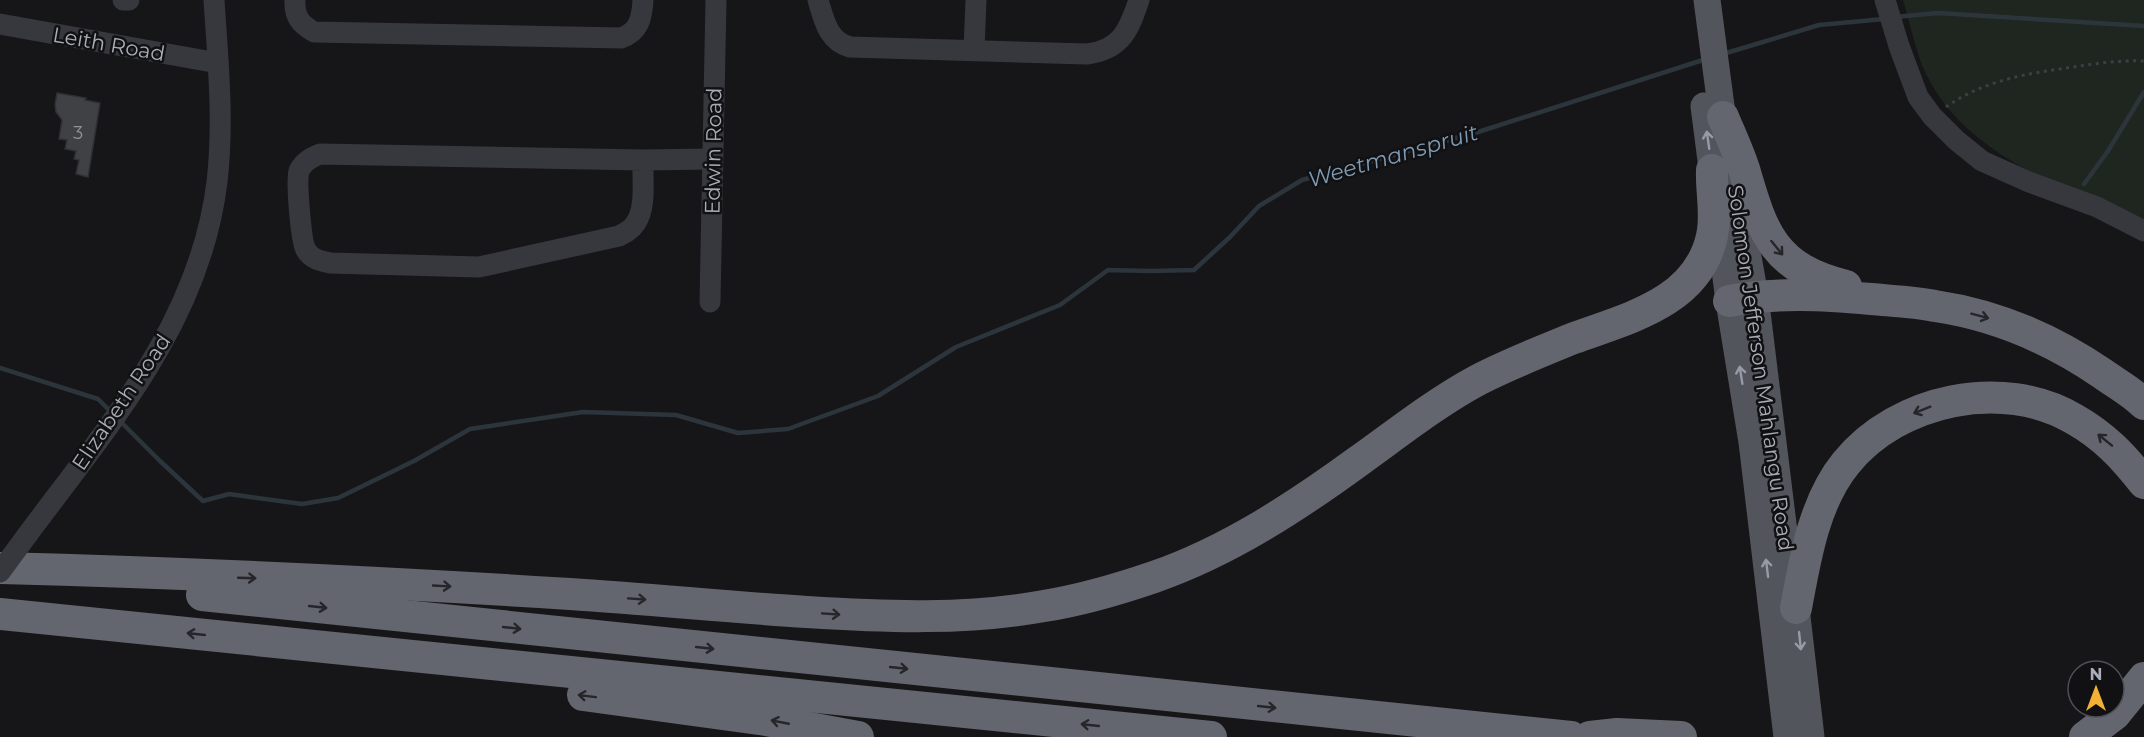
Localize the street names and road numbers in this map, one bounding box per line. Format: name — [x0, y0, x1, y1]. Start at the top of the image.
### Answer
street label: Leith Road — [51, 22, 167, 66]
street label: Edwin Road — [699, 87, 727, 215]
street label: Solomon Jefferson Mahlangu Road — [1723, 183, 1799, 553]
street label: Elizabeth Road — [66, 329, 176, 475]

